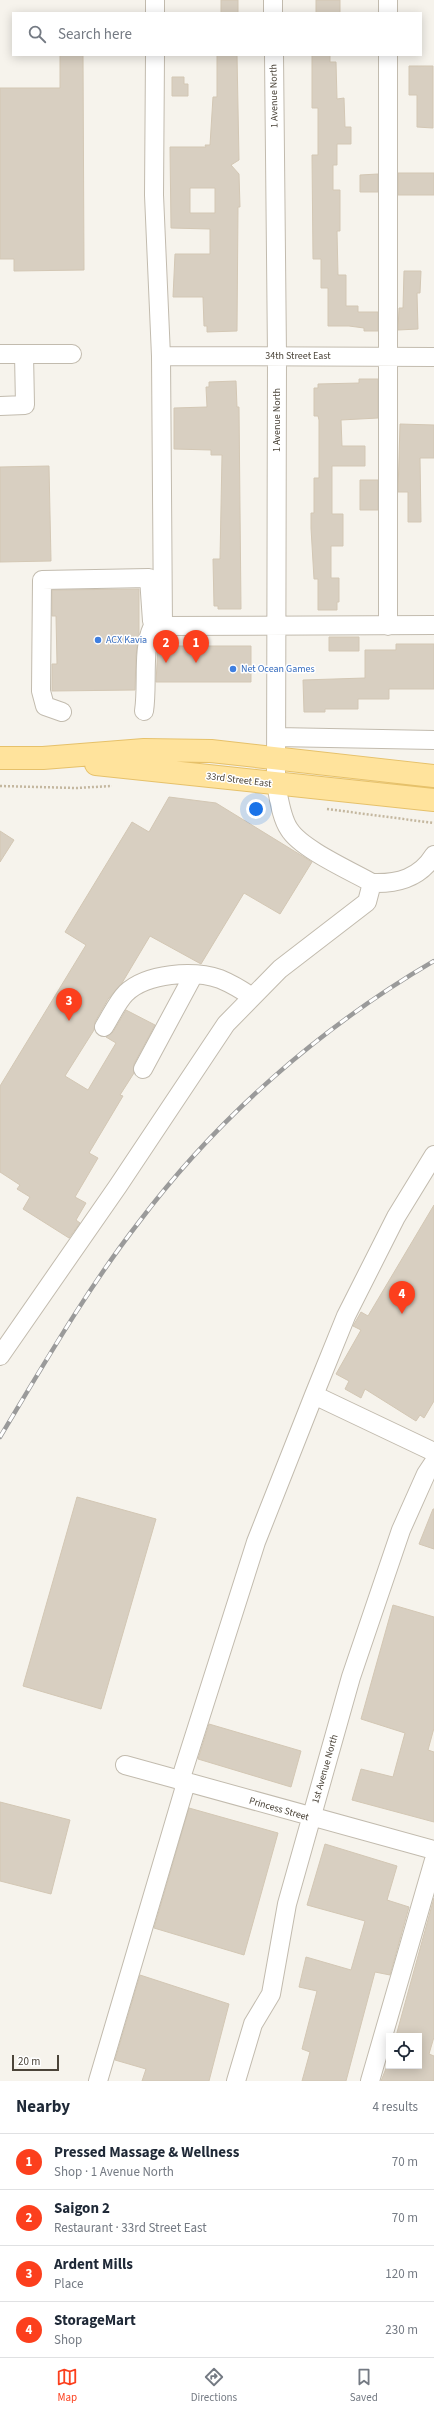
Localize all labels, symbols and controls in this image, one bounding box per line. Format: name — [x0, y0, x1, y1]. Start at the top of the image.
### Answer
search box — [12, 12, 422, 56]
icon: search — [26, 23, 48, 45]
text: Search here — [58, 24, 132, 45]
street label: 1 Avenue North — [266, 64, 282, 128]
street label: 34th Street East — [265, 349, 331, 363]
street label: 1 Avenue North — [270, 388, 284, 452]
pin: 2 — [153, 630, 179, 663]
pin: 1 — [183, 630, 209, 663]
place label: ACX Kavia — [106, 633, 147, 647]
marker: ACX Kavia — [93, 635, 103, 645]
place label: Net Ocean Games — [241, 662, 315, 676]
marker: Net Ocean Games — [228, 664, 238, 674]
street label: 33rd Street East — [206, 769, 273, 791]
your location — [246, 799, 266, 819]
pin: 3 — [56, 988, 82, 1021]
pin: 4 — [389, 1281, 415, 1314]
street label: 1st Avenue North — [308, 1733, 342, 1805]
street label: Princess Street — [247, 1794, 311, 1824]
map controls — [386, 2033, 422, 2069]
button: locate — [386, 2033, 422, 2069]
scale bar — [12, 2053, 59, 2072]
text: 20 m — [18, 2054, 40, 2069]
text: Nearby — [16, 2095, 70, 2119]
text: 4 results — [373, 2098, 418, 2116]
text: Pressed Massage & Wellness — [54, 2142, 239, 2163]
text: 1 — [26, 2153, 32, 2171]
text: 70 m — [392, 2153, 418, 2171]
text: Shop · 1 Avenue North — [54, 2163, 174, 2181]
text: Saigon 2 — [54, 2198, 110, 2219]
text: 2 — [26, 2209, 32, 2227]
text: 70 m — [392, 2209, 418, 2227]
text: Restaurant · 33rd Street East — [54, 2219, 207, 2237]
text: Ardent Mills — [54, 2254, 133, 2275]
text: 3 — [26, 2265, 32, 2283]
text: 120 m — [385, 2265, 418, 2283]
text: Place — [54, 2275, 83, 2293]
text: StorageMart — [54, 2310, 136, 2331]
text: 4 — [26, 2321, 32, 2339]
text: 230 m — [385, 2321, 418, 2339]
text: Shop — [54, 2331, 82, 2349]
tab: Map — [56, 2366, 78, 2405]
tab: Directions — [191, 2366, 237, 2405]
tab: Saved — [350, 2366, 378, 2405]

